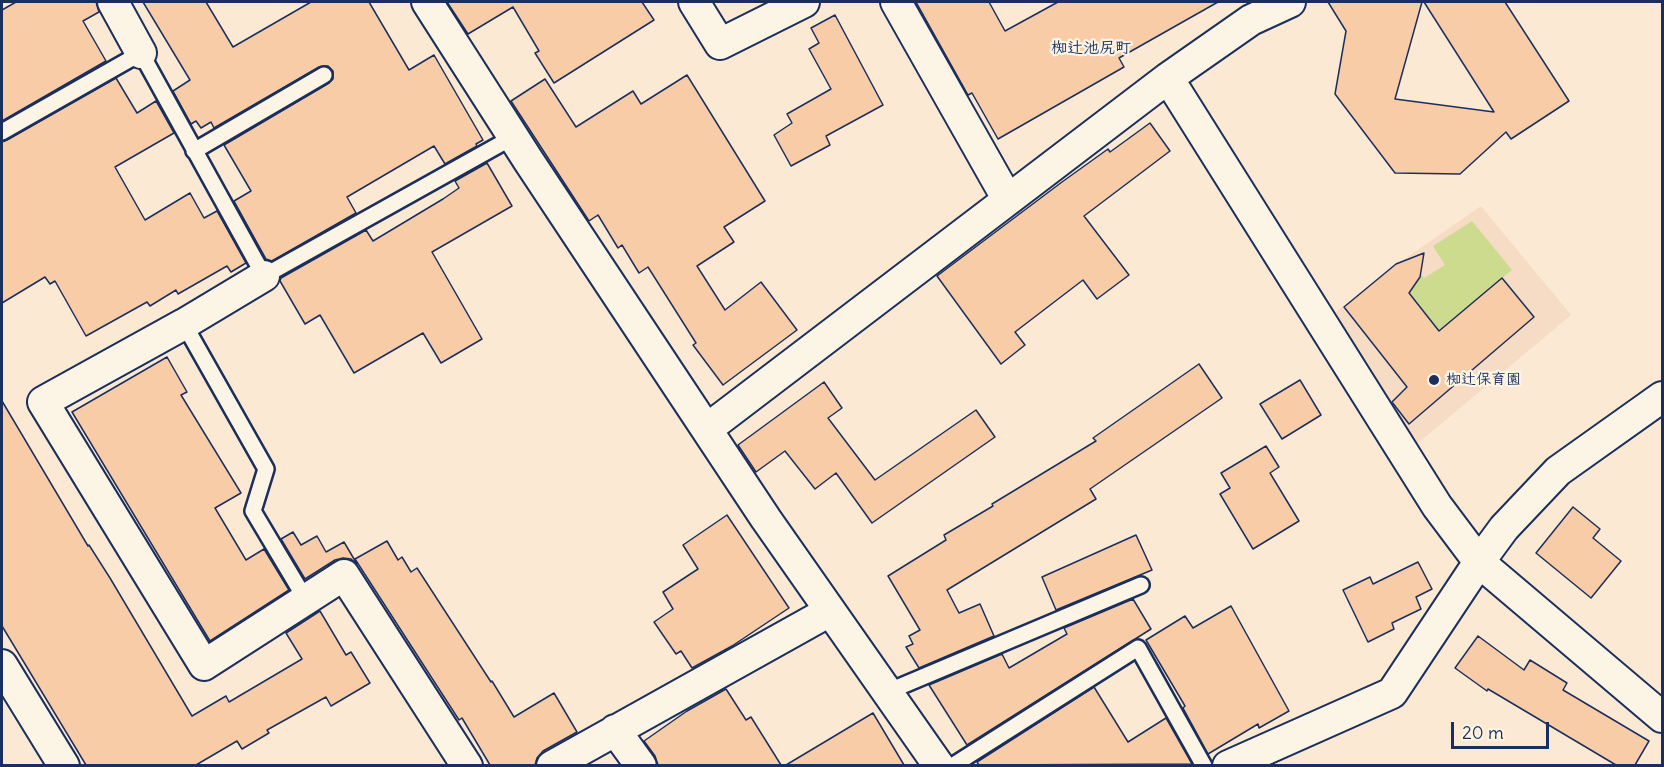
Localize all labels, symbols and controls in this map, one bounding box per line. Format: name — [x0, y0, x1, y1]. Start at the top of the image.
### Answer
district label: 椥辻池尻町 — [1051, 38, 1131, 58]
place label: 椥辻保育園 — [1446, 371, 1521, 389]
marker: 椥辻保育園 — [1427, 373, 1441, 387]
scale bar — [1454, 710, 1552, 748]
text: 20 m — [1462, 721, 1504, 744]

